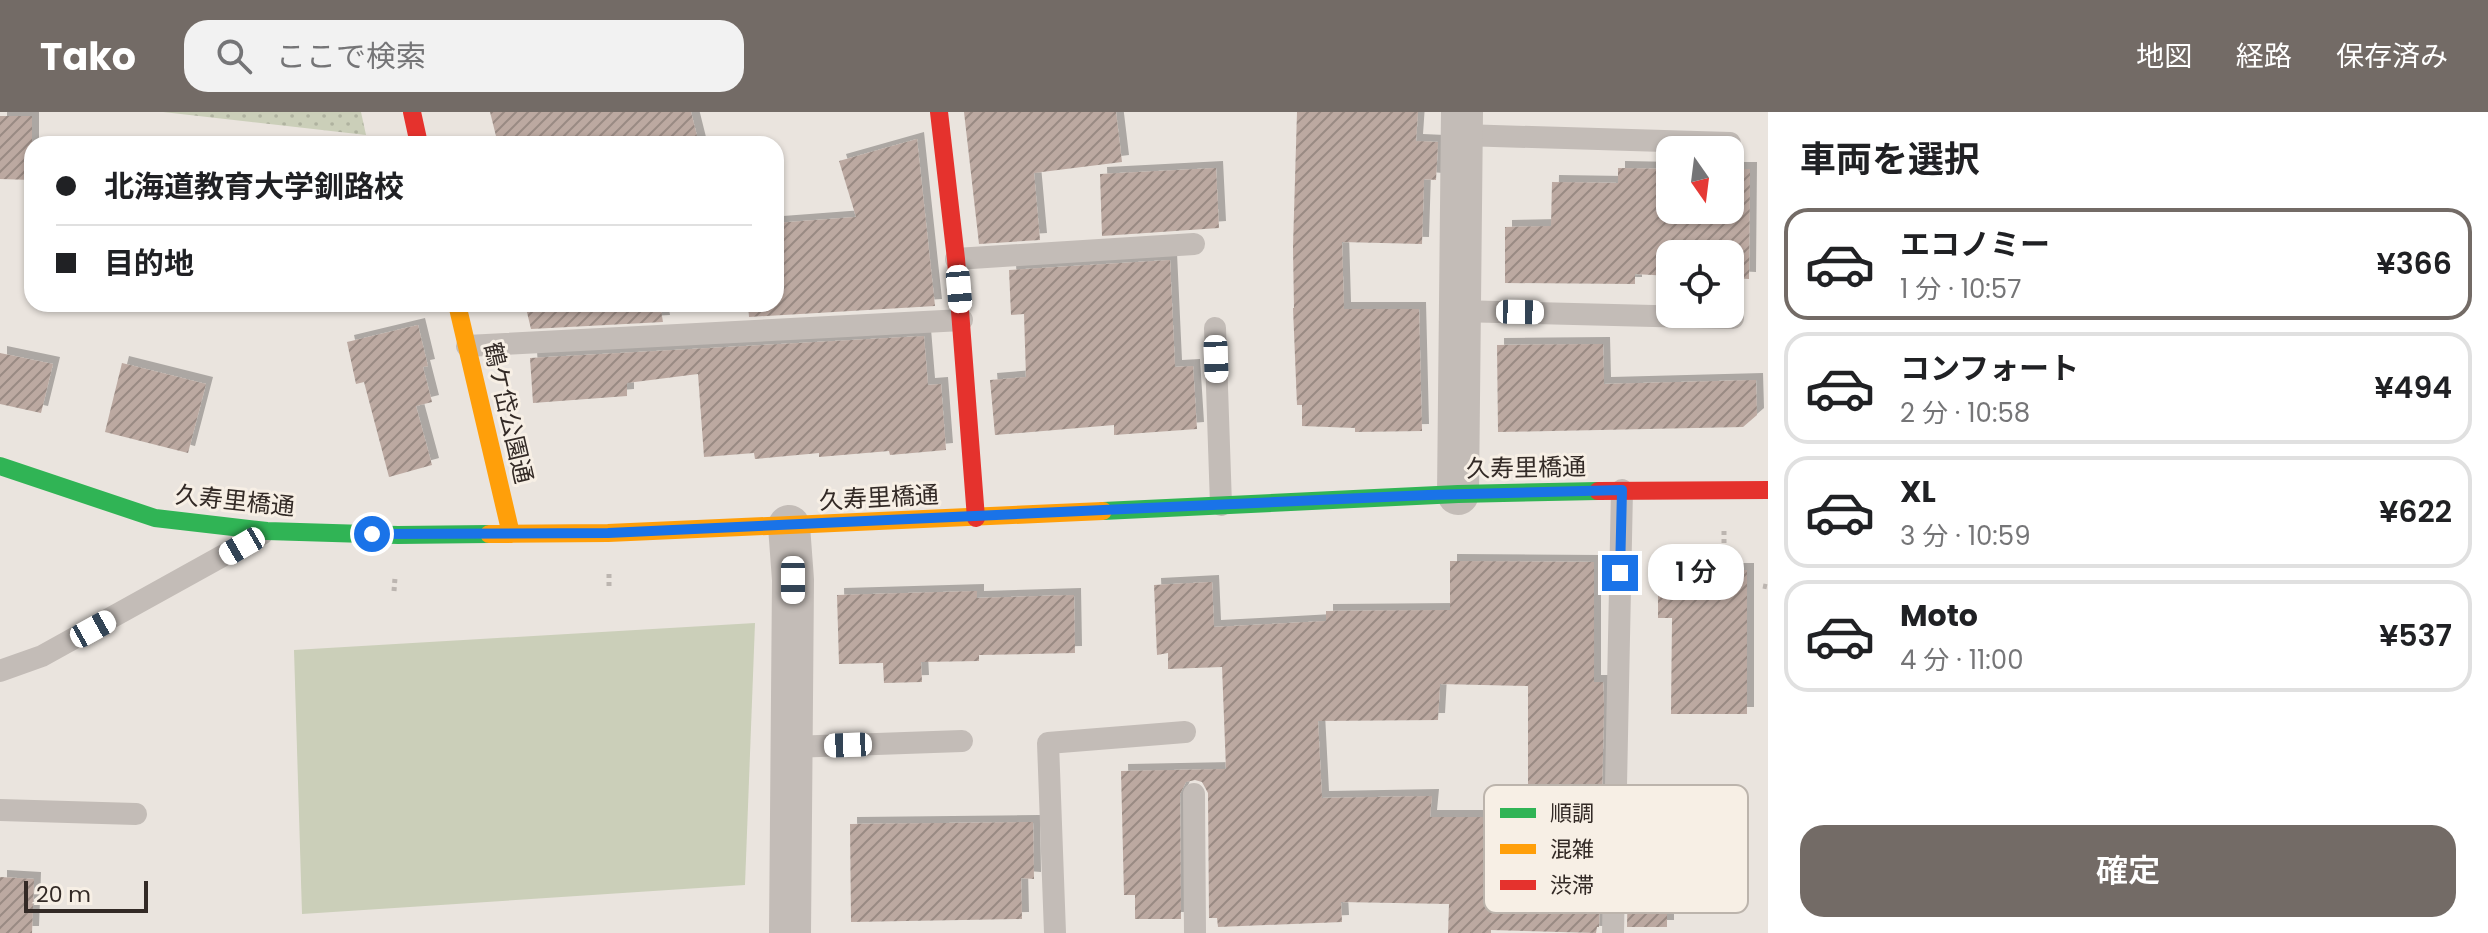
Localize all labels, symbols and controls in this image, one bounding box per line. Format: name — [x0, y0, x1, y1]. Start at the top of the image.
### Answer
search box — [184, 20, 744, 92]
text: Tako — [40, 30, 136, 83]
icon: search — [212, 34, 256, 78]
text: ここで検索 — [276, 35, 426, 78]
text: 地図 — [2136, 37, 2192, 76]
text: 経路 — [2236, 37, 2292, 76]
text: 保存済み — [2336, 37, 2448, 76]
text: 車両を選択 — [1800, 134, 1980, 185]
north arrow — [1656, 136, 1744, 224]
map controls — [1656, 136, 1744, 328]
text: 北海道教育大学釧路校 — [104, 165, 404, 208]
text: エコノミー — [1900, 223, 2050, 266]
icon: car — [1804, 228, 1876, 300]
button: locate — [1656, 240, 1744, 328]
text: 目的地 — [104, 242, 194, 285]
text: ¥366 — [2377, 242, 2452, 285]
car — [945, 264, 973, 314]
text: 1 分 · 10:57 — [1900, 271, 2021, 307]
car — [1496, 300, 1544, 324]
car — [1203, 335, 1229, 383]
street label: 鶴ケ岱公園通 — [476, 339, 541, 487]
text: コンフォート — [1900, 347, 2079, 390]
icon: car — [1804, 352, 1876, 424]
text: ¥494 — [2374, 366, 2452, 409]
text: 2 分 · 10:58 — [1900, 395, 2030, 431]
street label: 久寿里橋通 — [1466, 450, 1586, 485]
text: XL — [1900, 470, 1936, 513]
icon: car — [1804, 476, 1876, 548]
street label: 久寿里橋通 — [174, 478, 296, 523]
street label: 久寿里橋通 — [818, 478, 940, 517]
text: ¥622 — [2379, 490, 2452, 533]
route start — [354, 516, 390, 552]
text: 3 分 · 10:59 — [1900, 518, 2031, 554]
car — [215, 524, 269, 568]
callout: 1 分 — [1648, 545, 1744, 601]
text: 1 分 — [1675, 554, 1717, 590]
route end — [1602, 555, 1638, 591]
car — [781, 556, 805, 604]
text: Moto — [1900, 594, 1978, 637]
icon: car — [1804, 600, 1876, 672]
car — [66, 607, 120, 651]
text: ¥537 — [2379, 614, 2452, 657]
text: 4 分 · 11:00 — [1900, 642, 2024, 678]
car — [824, 732, 872, 758]
legend — [1484, 785, 1748, 913]
text: 順調 — [1550, 798, 1594, 829]
button: 確定 — [1800, 825, 2456, 917]
text: 混雑 — [1550, 834, 1594, 865]
text: 渋滞 — [1550, 870, 1594, 901]
scale bar — [24, 877, 148, 913]
text: 20 m — [36, 879, 91, 910]

